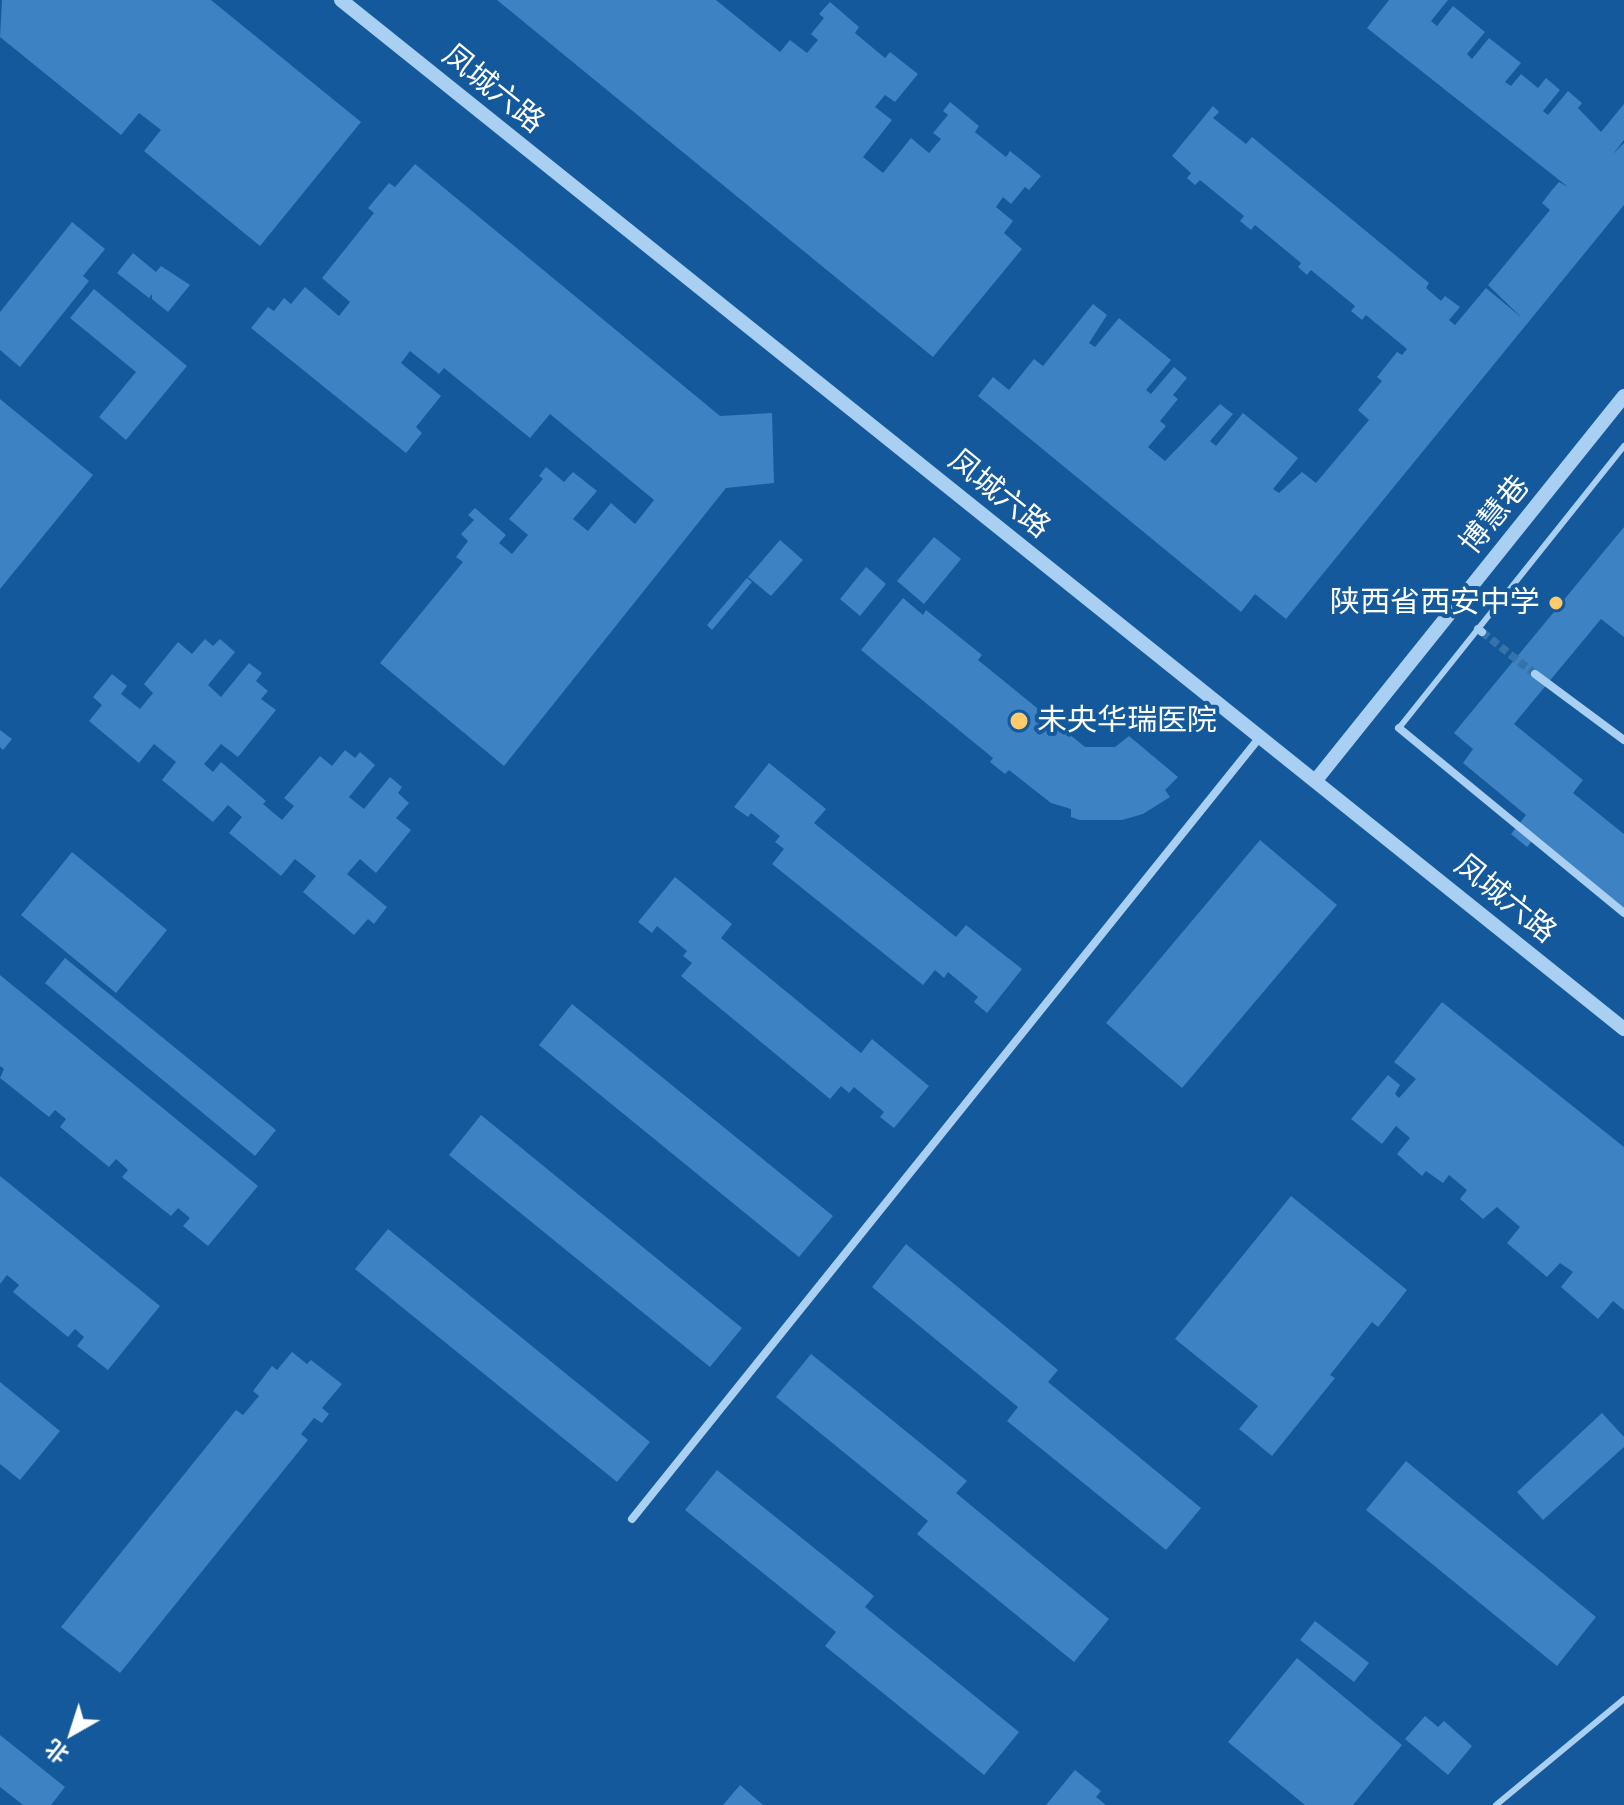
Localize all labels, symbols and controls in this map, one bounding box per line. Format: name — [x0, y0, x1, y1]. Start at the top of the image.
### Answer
street label: 凤城六路 — [435, 37, 551, 141]
street label: 凤城六路 — [941, 442, 1057, 546]
street label: 博慧巷 — [1453, 469, 1537, 561]
place label: 陕西省西安中学 — [1330, 585, 1540, 621]
marker: 陕西省西安中学 — [1547, 594, 1565, 612]
place label: 未央华瑞医院 — [1037, 703, 1217, 739]
marker: 未央华瑞医院 — [1008, 710, 1030, 732]
street label: 凤城六路 — [1447, 847, 1563, 951]
north arrow — [32, 1693, 112, 1773]
text: 北 — [40, 1734, 74, 1769]

